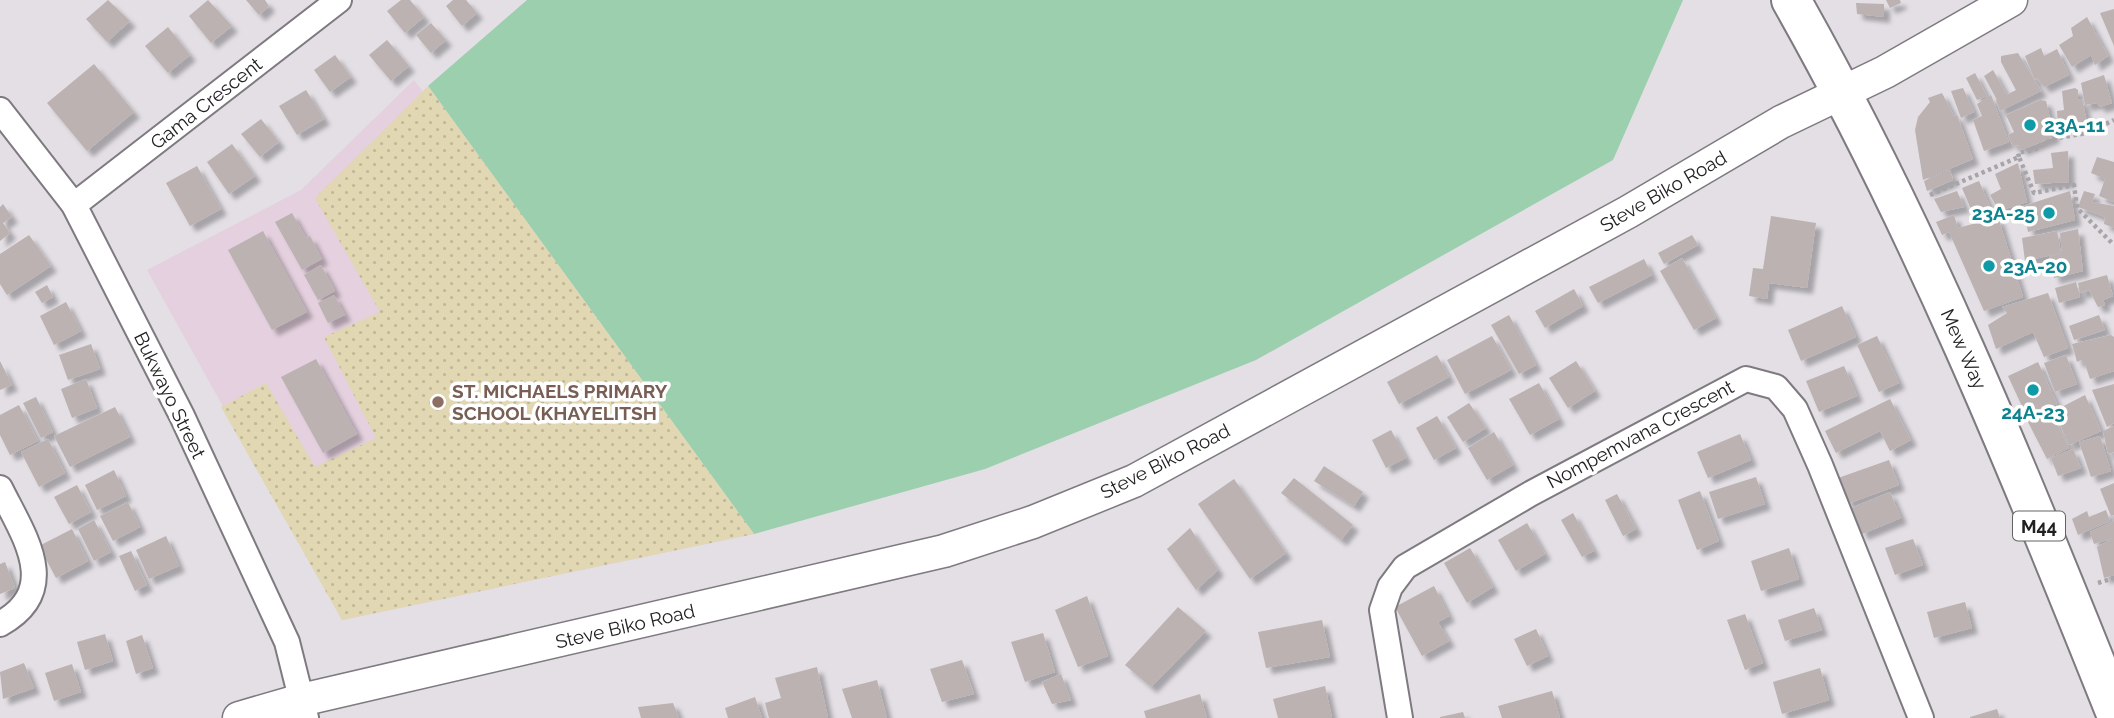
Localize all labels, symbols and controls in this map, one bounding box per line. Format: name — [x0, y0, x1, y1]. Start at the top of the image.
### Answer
street label: Gama Crescent — [146, 52, 267, 153]
place label: 23A-11 — [2044, 114, 2105, 136]
marker: 23A-11 — [2022, 117, 2038, 133]
street label: Steve Biko Road — [1596, 146, 1730, 236]
place label: 23A-25 — [1972, 202, 2035, 224]
marker: 23A-25 — [2041, 205, 2057, 221]
place label: 23A-20 — [2003, 255, 2067, 277]
marker: 23A-20 — [1981, 258, 1997, 274]
street label: Mew Way — [1937, 305, 1991, 393]
street label: Bukwayo Street — [130, 328, 210, 462]
street label: Nompemvana Crescent — [1543, 375, 1738, 493]
place label: ST. MICHAELS PRIMARY SCHOOL (KHAYELITSH — [452, 380, 668, 424]
marker: 24A-23 — [2025, 382, 2041, 398]
marker: ST. MICHAELS PRIMARY SCHOOL (KHAYELITSH — [430, 394, 446, 410]
place label: 24A-23 — [2001, 401, 2065, 423]
street label: Steve Biko Road — [1097, 419, 1233, 503]
road number: M44 — [2013, 512, 2065, 540]
street label: Steve Biko Road — [553, 599, 697, 653]

